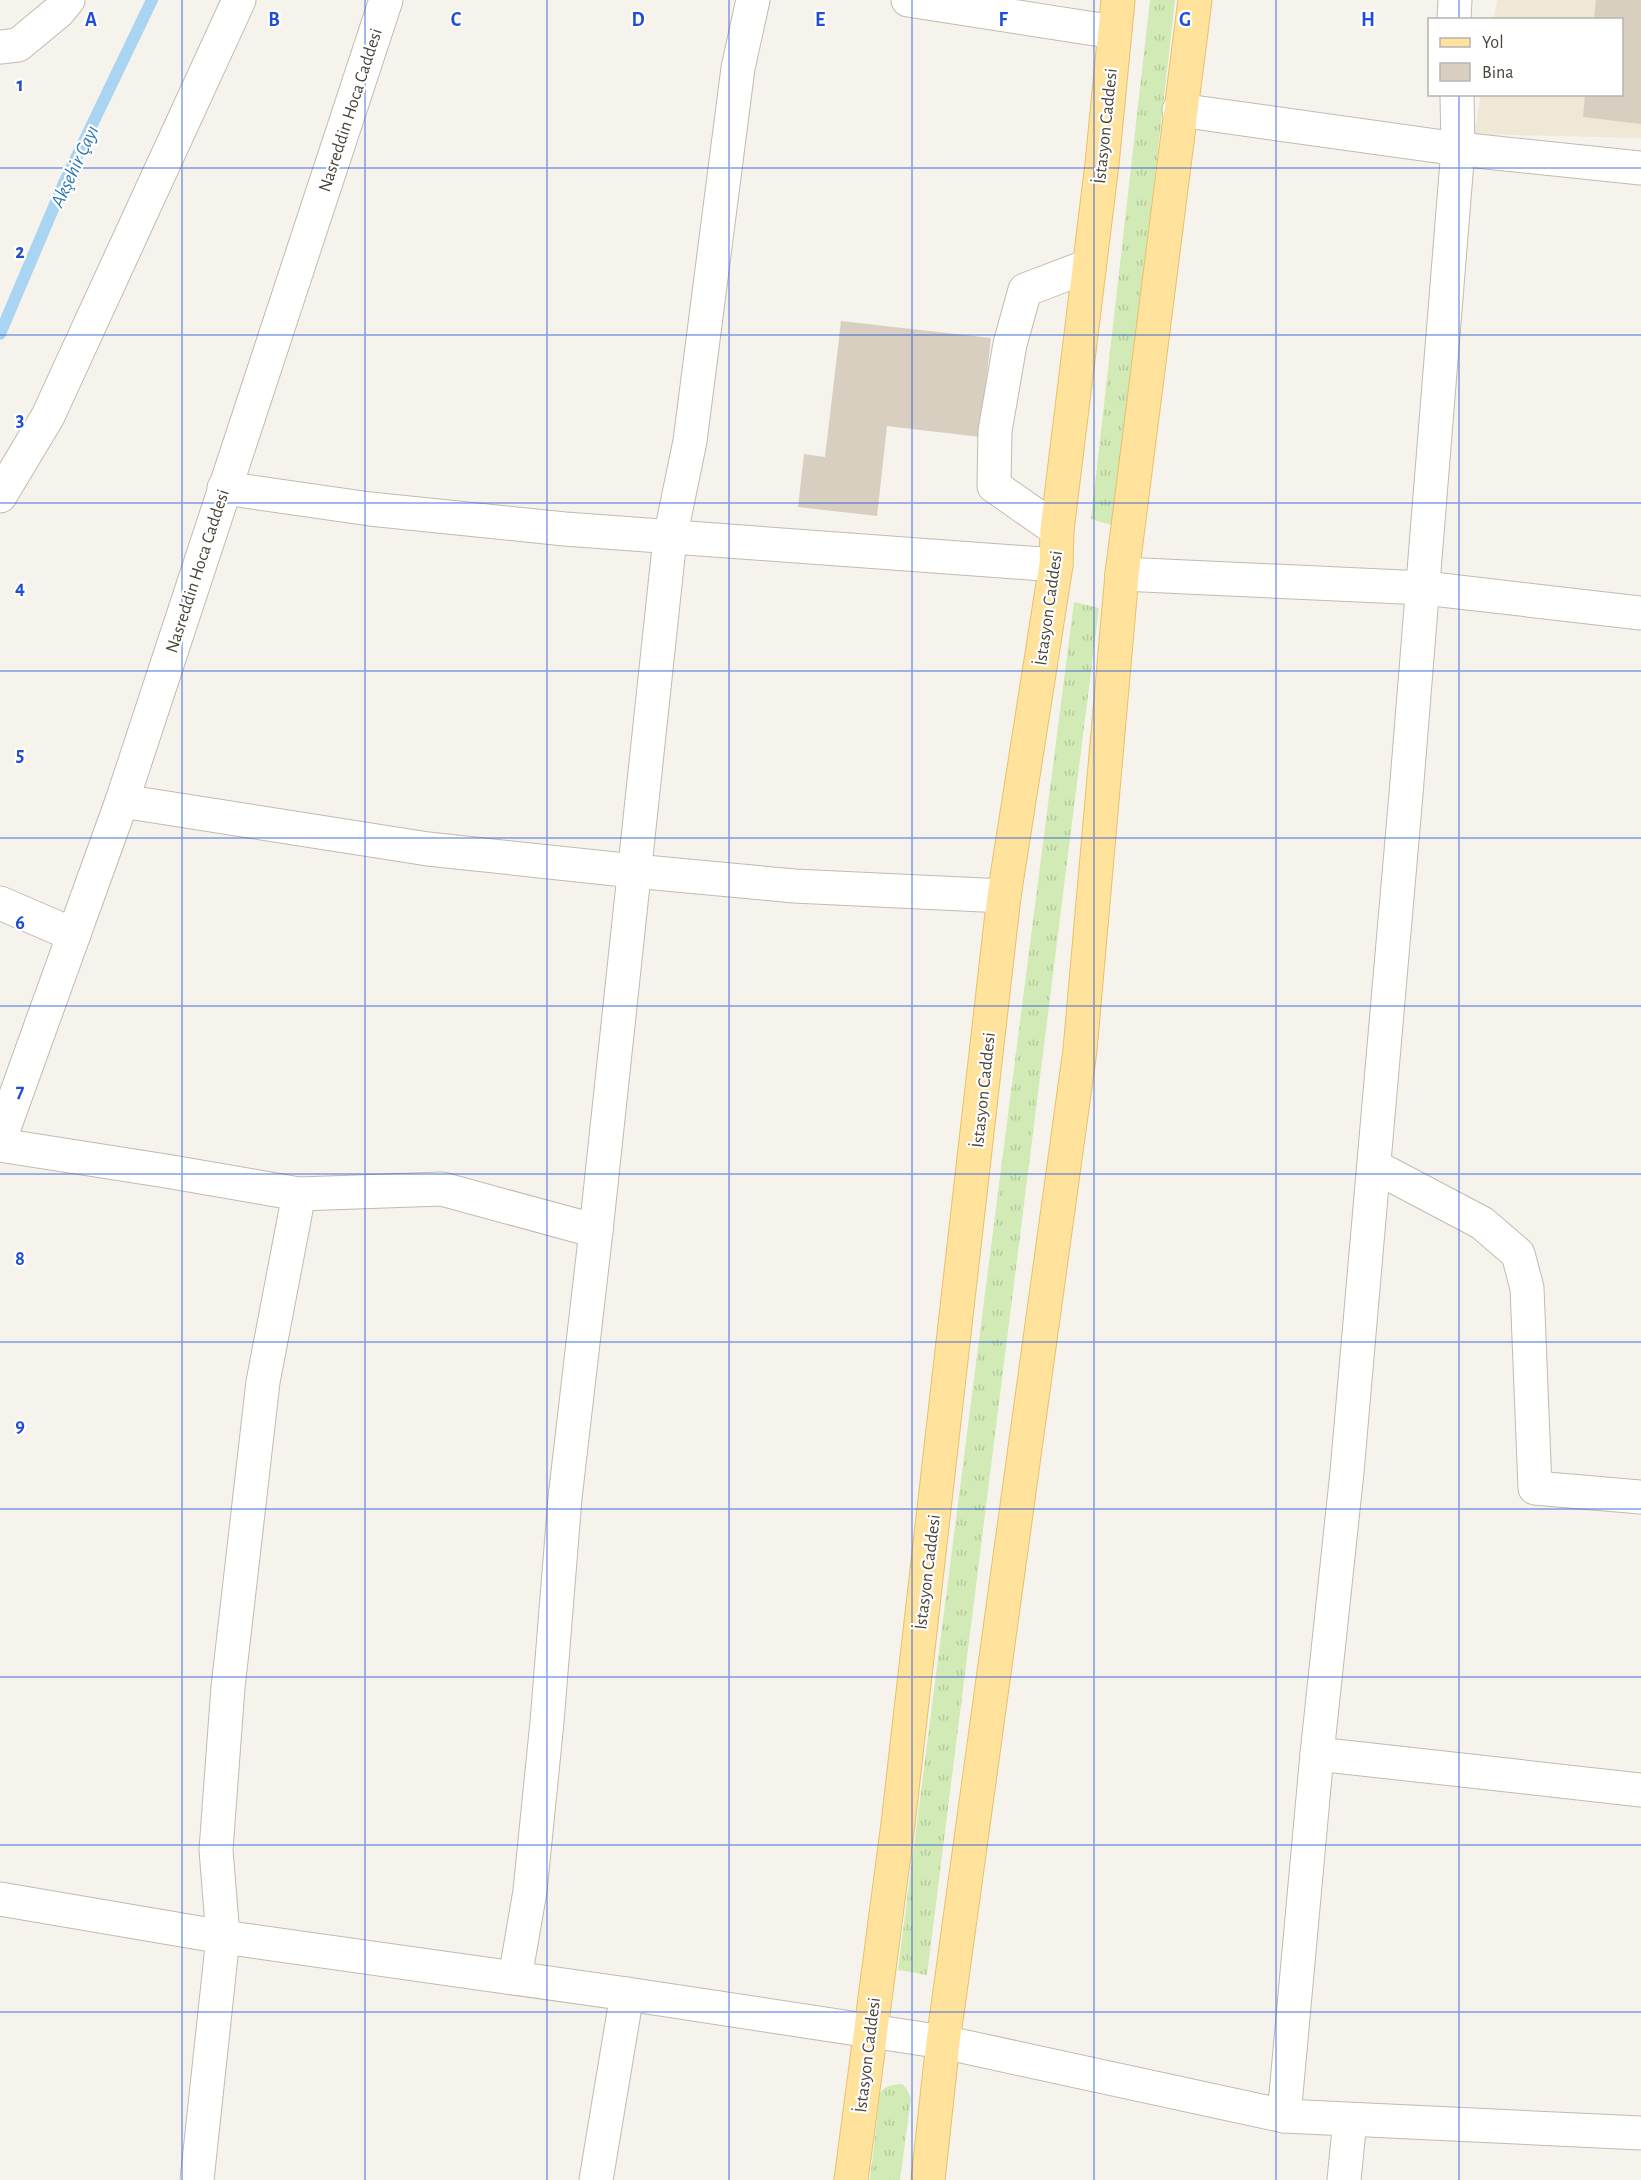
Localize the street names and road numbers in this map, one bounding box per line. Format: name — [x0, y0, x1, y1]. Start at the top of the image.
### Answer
street label: Nasreddin Hoca Caddesi — [316, 26, 386, 194]
street label: İstasyon Caddesi — [1089, 67, 1121, 185]
street label: Nasreddin Hoca Caddesi — [163, 487, 233, 655]
street label: İstasyon Caddesi — [1030, 549, 1066, 667]
street label: İstasyon Caddesi — [967, 1031, 999, 1149]
street label: İstasyon Caddesi — [910, 1513, 944, 1631]
street label: İstasyon Caddesi — [850, 1996, 884, 2114]

